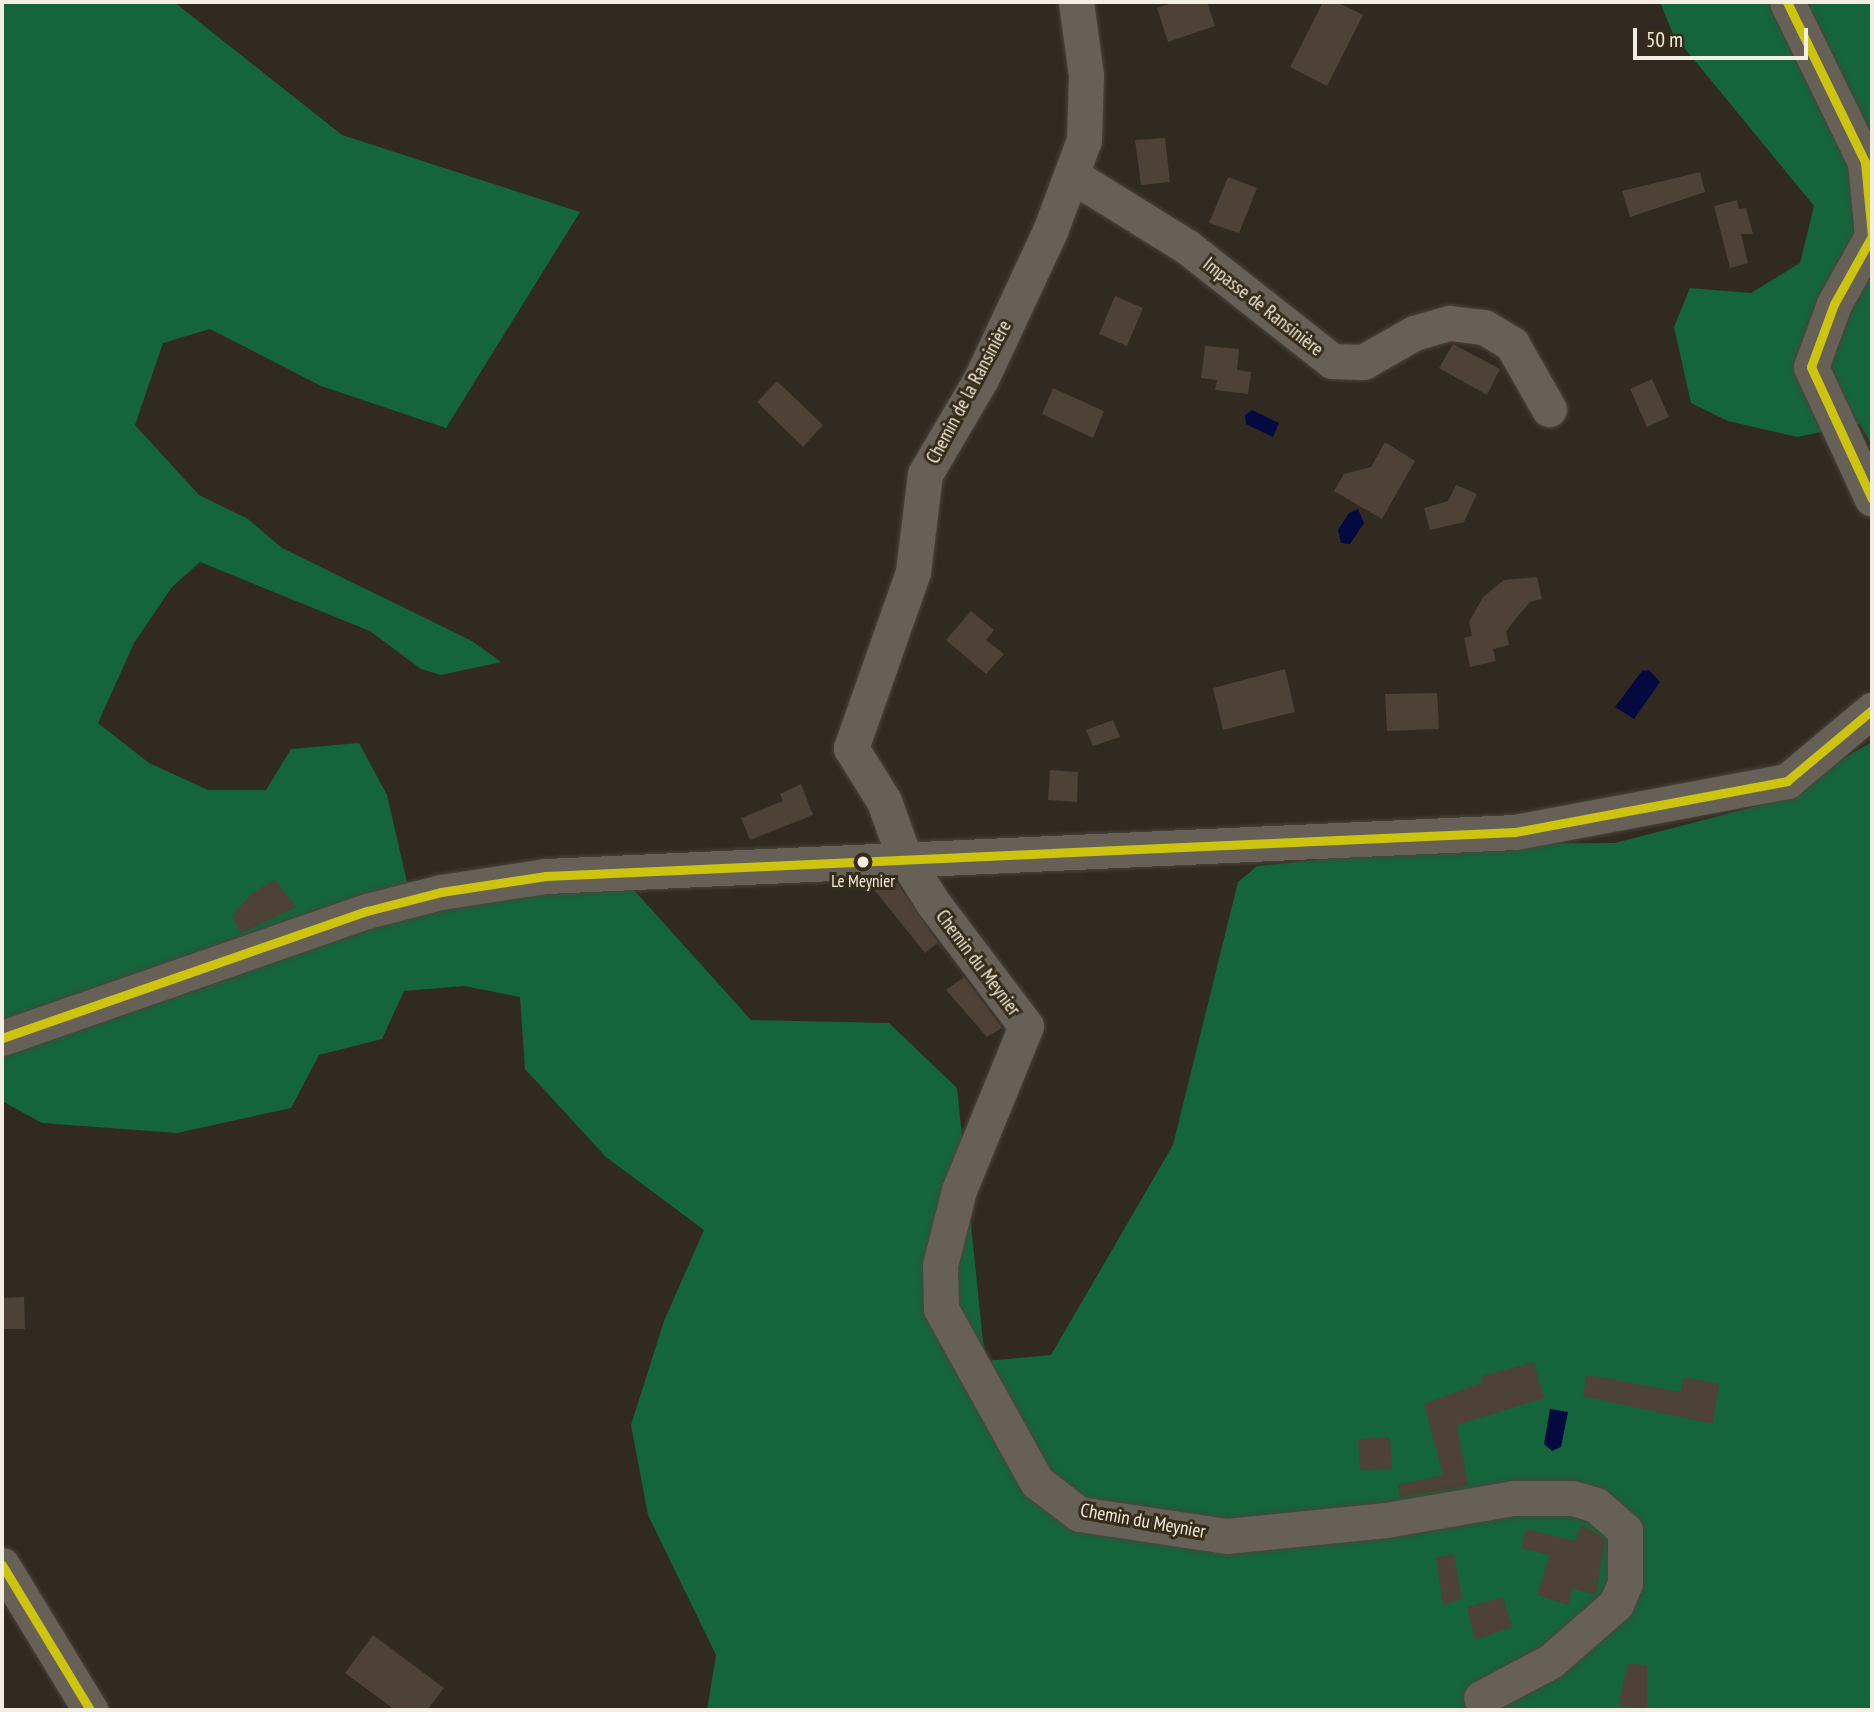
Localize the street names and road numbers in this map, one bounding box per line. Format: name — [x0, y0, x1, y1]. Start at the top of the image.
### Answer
street label: Impasse de Ransinière — [1198, 253, 1328, 361]
street label: Chemin de la Ransinière — [922, 316, 1016, 468]
street label: Chemin du Meynier — [931, 906, 1025, 1020]
street label: Chemin du Meynier — [1079, 1499, 1207, 1543]

